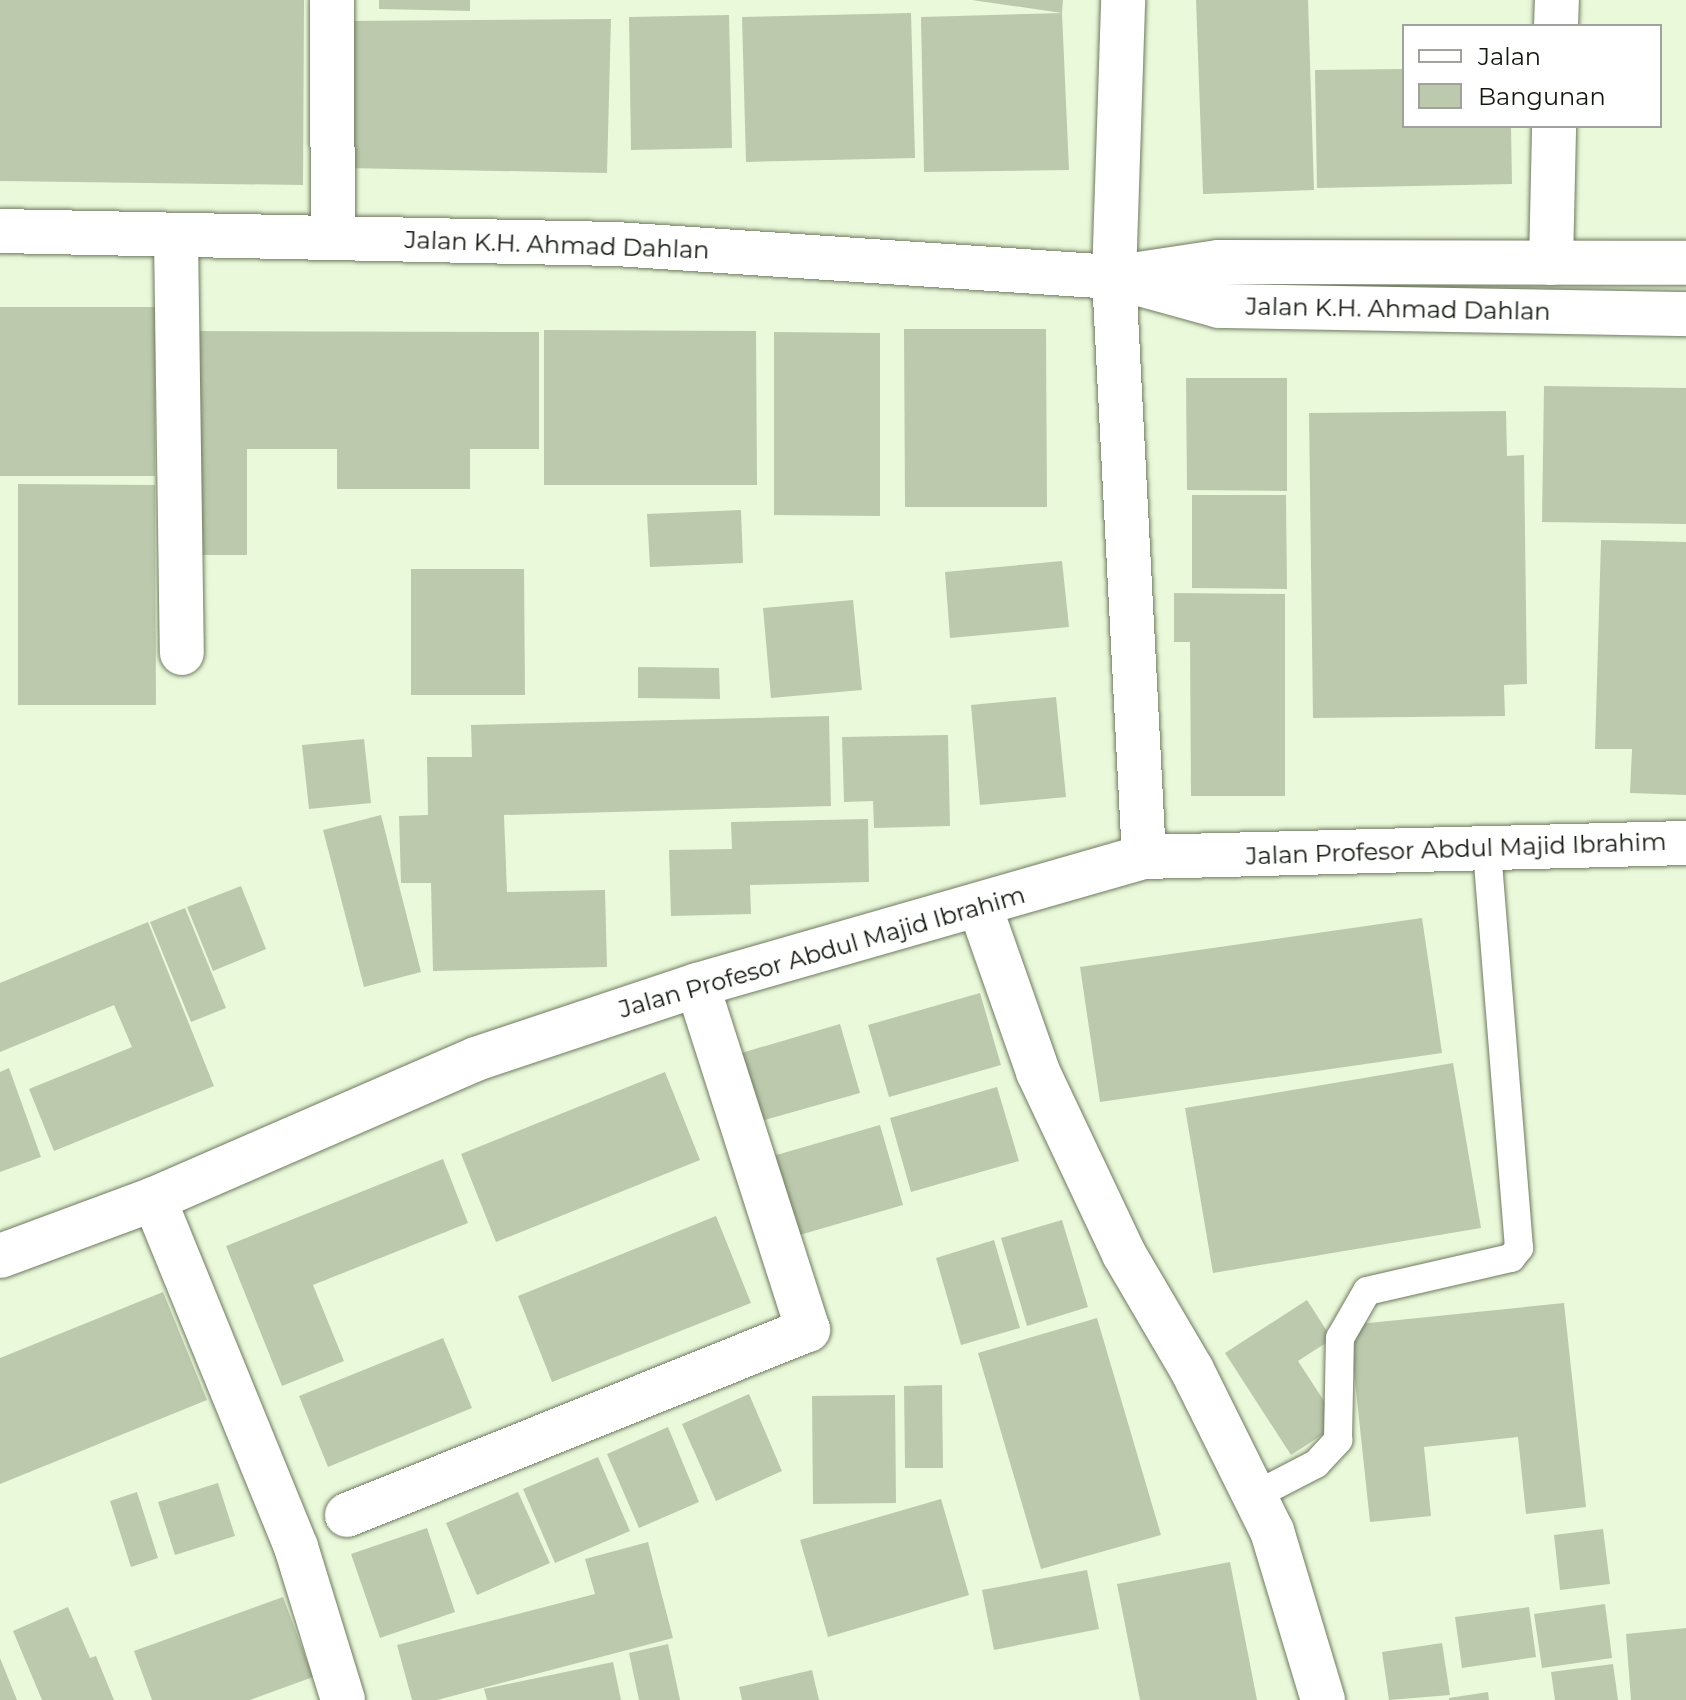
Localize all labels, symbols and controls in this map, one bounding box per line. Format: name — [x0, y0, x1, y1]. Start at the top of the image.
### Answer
legend — [1402, 24, 1662, 128]
text: Jalan — [1478, 42, 1541, 71]
text: Bangunan — [1478, 82, 1606, 111]
street label: Jalan K.H. Ahmad Dahlan — [404, 225, 710, 265]
street label: Jalan K.H. Ahmad Dahlan — [1245, 292, 1551, 326]
street label: Jalan Profesor Abdul Majid Ibrahim — [1245, 827, 1667, 871]
street label: Jalan Profesor Abdul Majid Ibrahim — [616, 880, 1028, 1024]

